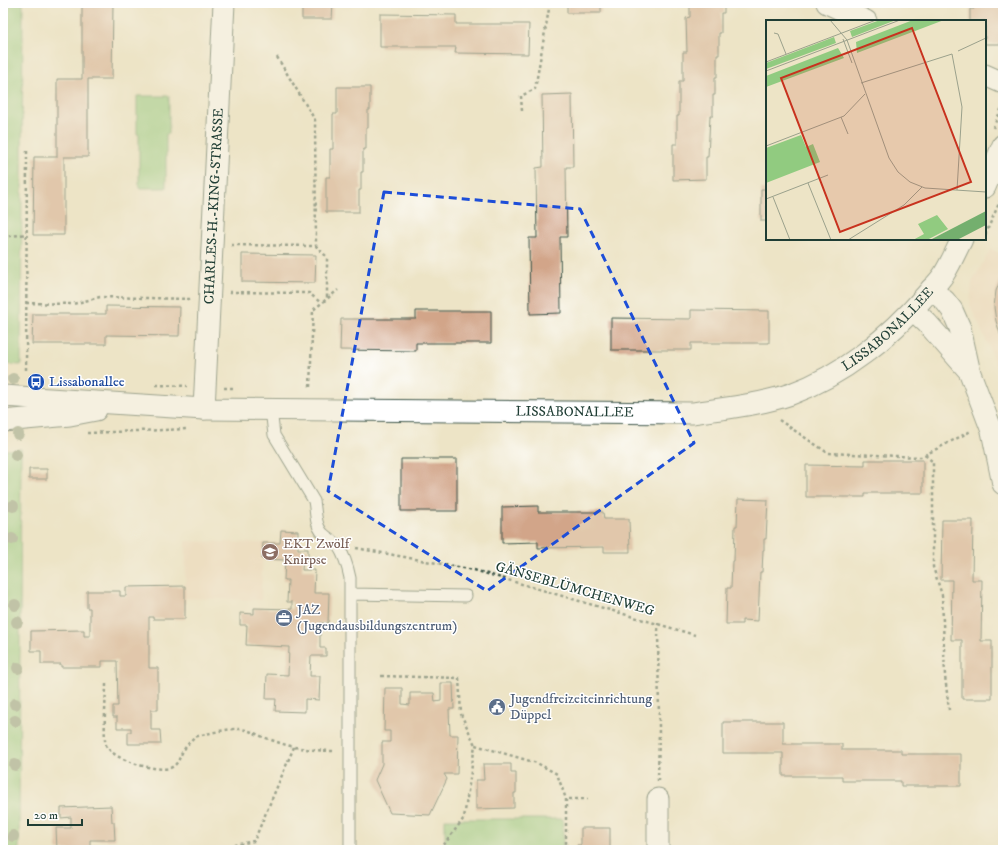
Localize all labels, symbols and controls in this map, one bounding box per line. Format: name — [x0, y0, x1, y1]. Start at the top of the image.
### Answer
inset map — [766, 20, 986, 240]
street label: CHARLES-H.-KING-STRASSE — [200, 108, 228, 305]
street label: LISSABONALLEE — [838, 283, 938, 375]
bus stop icon: Lissabonallee — [26, 372, 46, 392]
place label: Lissabonallee — [49, 373, 125, 391]
street label: LISSABONALLEE — [515, 403, 634, 422]
place label: EKT Zwölf Knirpse — [283, 535, 352, 569]
school or university icon: EKT Zwölf Knirpse — [260, 542, 280, 562]
street label: GÄNSEBLÜMCHENWEG — [493, 558, 657, 620]
place label: JAZ (Jugendausbildungszentrum) — [295, 601, 457, 635]
office icon: JAZ (Jugendausbildungszentrum) — [274, 608, 294, 628]
place label: Jugendfreizeiteinrichtung Düppel — [508, 690, 652, 724]
public building icon: Jugendfreizeiteinrichtung Düppel — [487, 697, 507, 717]
scale bar — [28, 801, 82, 827]
text: 20 m — [34, 808, 58, 823]

